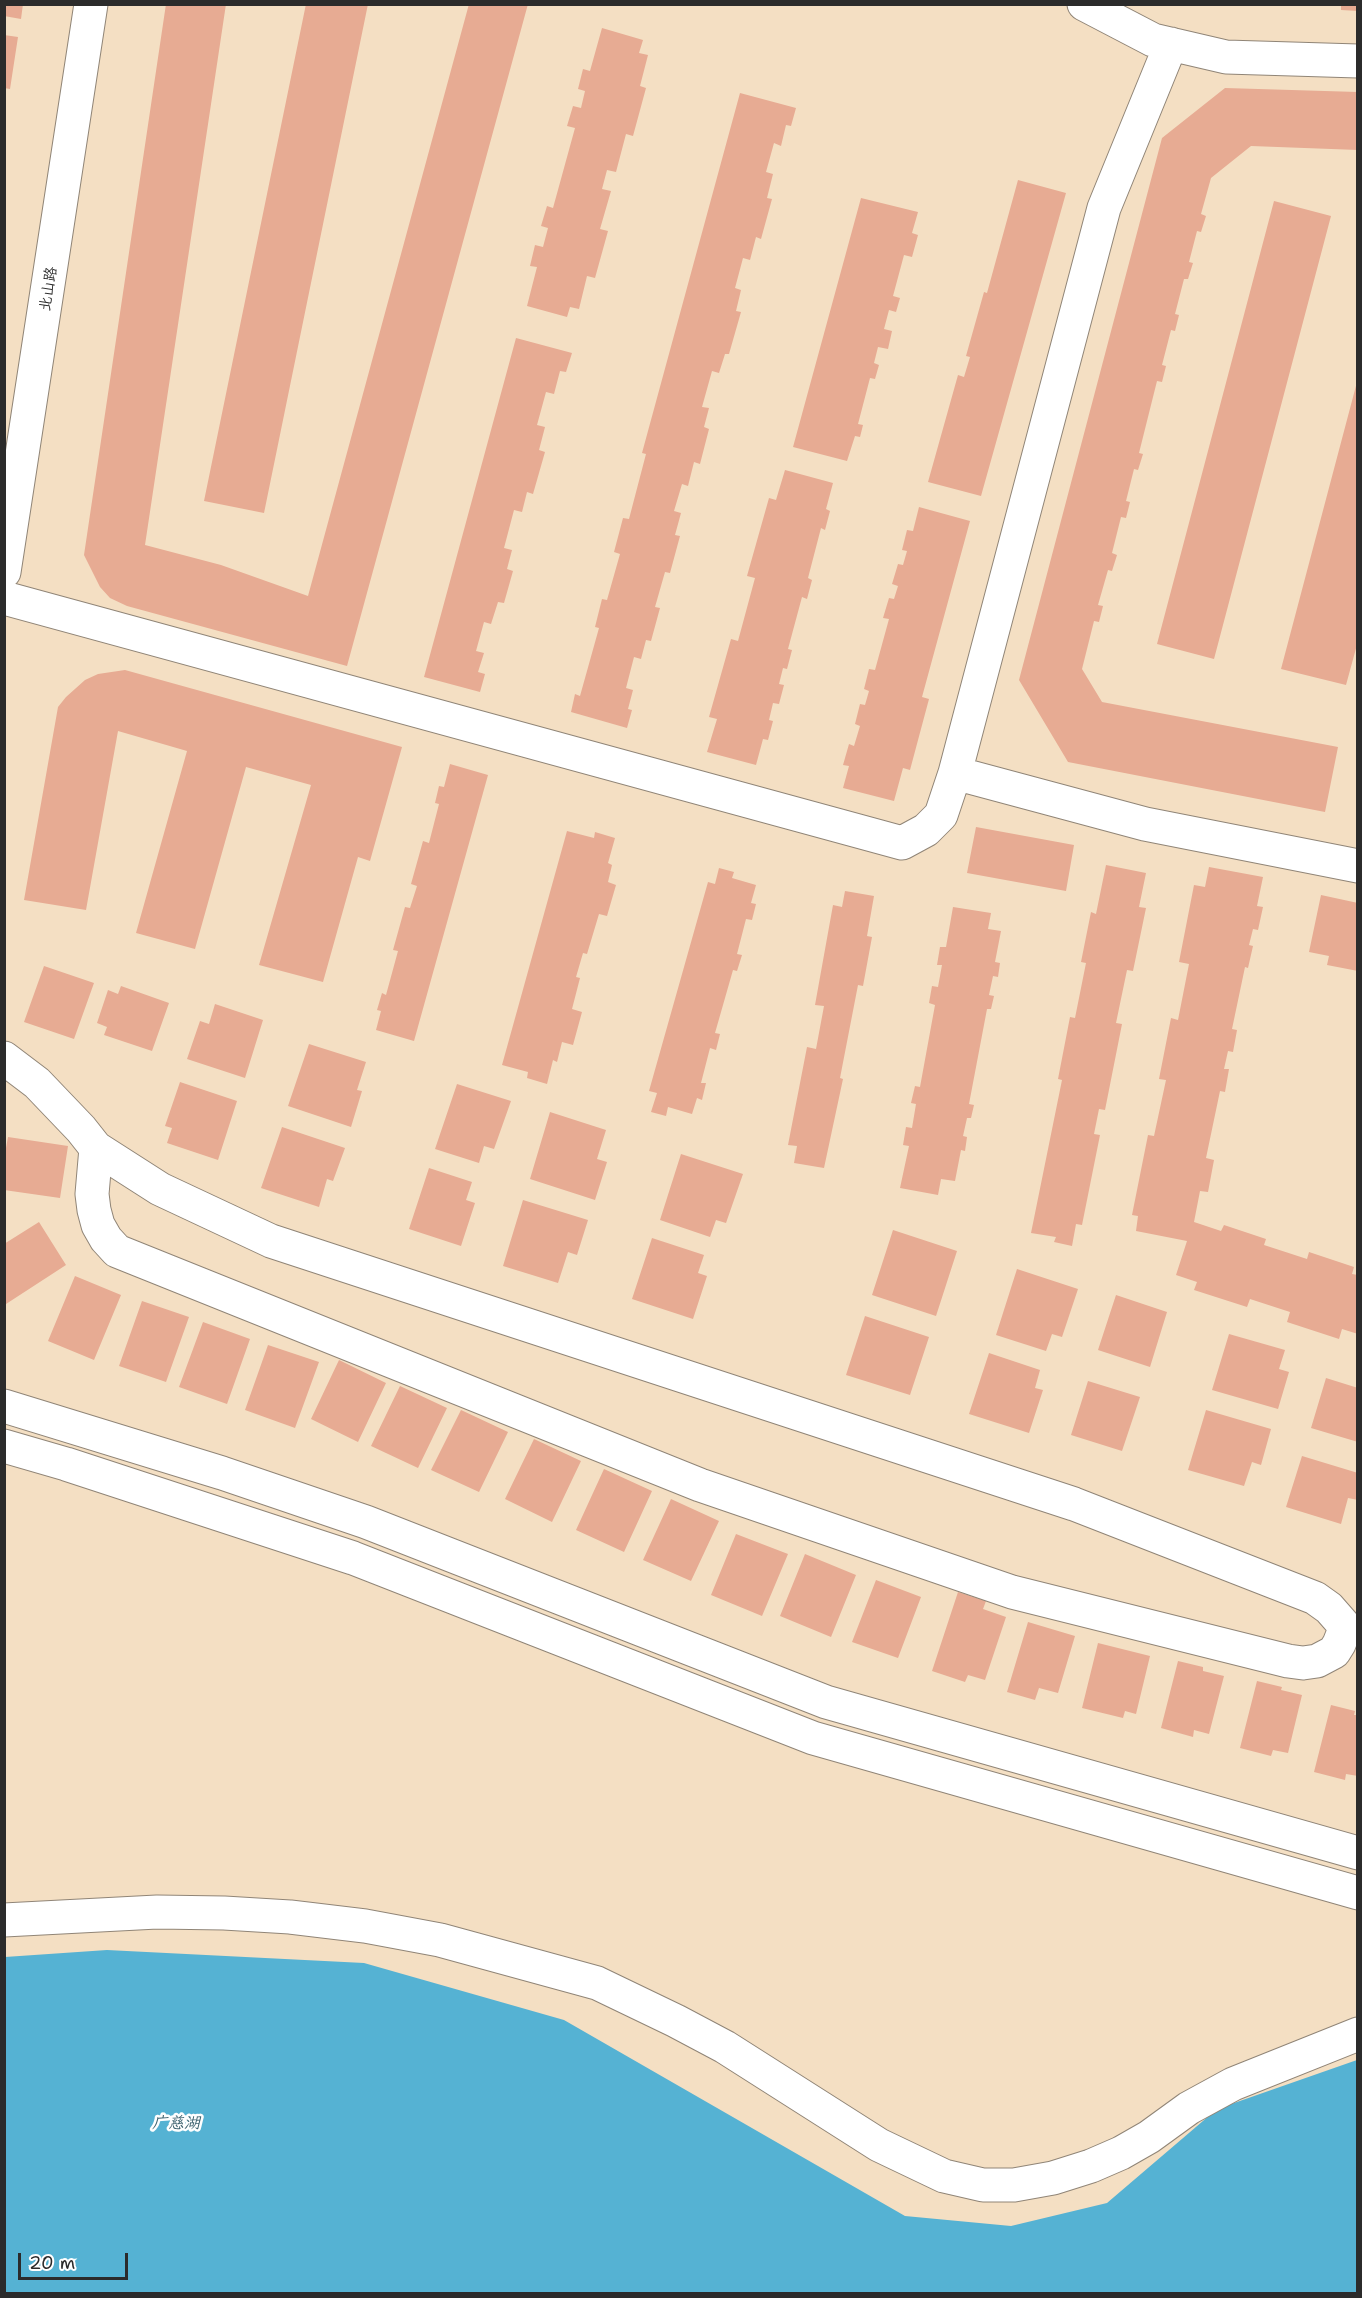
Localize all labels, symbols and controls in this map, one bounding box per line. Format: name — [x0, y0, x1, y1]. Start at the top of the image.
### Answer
street label: 北山路 — [37, 265, 61, 313]
water label: 广慈湖 — [152, 2114, 200, 2134]
scale bar — [21, 2241, 130, 2279]
text: 20 m — [29, 2251, 75, 2275]

